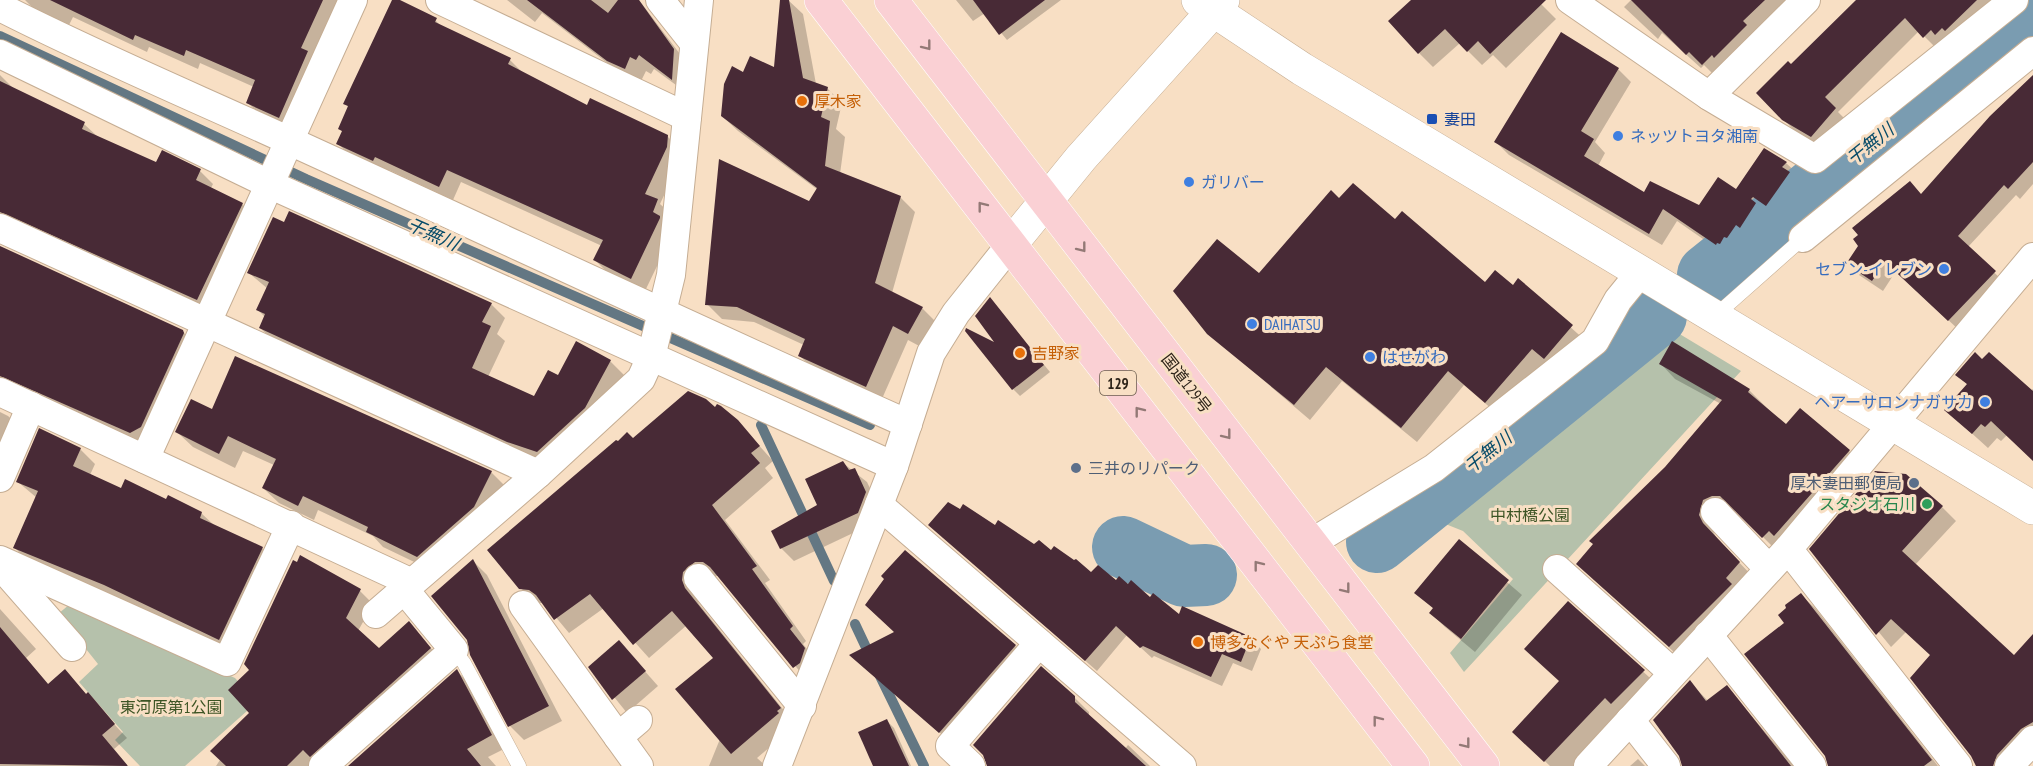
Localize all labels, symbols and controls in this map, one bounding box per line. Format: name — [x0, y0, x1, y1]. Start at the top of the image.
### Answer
one-way arrow — [920, 40, 931, 51]
place label: 厚木家 — [814, 91, 862, 111]
marker: 厚木家 — [795, 94, 809, 108]
place label: 妻田 — [1444, 109, 1476, 129]
marker: 妻田 — [1425, 112, 1439, 126]
water label: 干無川 — [1842, 117, 1900, 170]
place label: ネッツトヨタ湘南 — [1630, 126, 1758, 146]
marker: ネッツトヨタ湘南 — [1611, 129, 1625, 143]
place label: ガリバー — [1201, 172, 1265, 192]
marker: ガリバー — [1182, 175, 1196, 189]
one-way arrow — [978, 202, 989, 213]
water label: 干無川 — [404, 213, 464, 256]
one-way arrow — [1074, 241, 1085, 252]
place label: セブン-イレブン — [1815, 259, 1932, 279]
marker: セブン-イレブン — [1937, 262, 1951, 276]
place label: DAIHATSU — [1264, 314, 1321, 334]
marker: DAIHATSU — [1245, 317, 1259, 331]
place label: 吉野家 — [1032, 343, 1080, 363]
marker: 吉野家 — [1013, 346, 1027, 360]
place label: はせがわ — [1382, 347, 1446, 367]
street label: 国道129号 — [1158, 349, 1216, 417]
marker: はせがわ — [1363, 350, 1377, 364]
road number: 129 — [1100, 371, 1136, 395]
place label: ヘアーサロンナガサカ — [1814, 392, 1973, 412]
marker: ヘアーサロンナガサカ — [1978, 395, 1992, 409]
one-way arrow — [1136, 406, 1147, 417]
water label: 干無川 — [1460, 425, 1518, 478]
one-way arrow — [1220, 429, 1231, 440]
place label: 三井のリパーク — [1088, 458, 1200, 478]
marker: 三井のリパーク — [1069, 461, 1083, 475]
place label: 厚木妻田郵便局 — [1790, 473, 1902, 493]
marker: 厚木妻田郵便局 — [1907, 476, 1921, 490]
place label: スタジオ石川 — [1819, 494, 1915, 514]
marker: スタジオ石川 — [1920, 497, 1934, 511]
park label: 中村橋公園 — [1490, 505, 1570, 525]
one-way arrow — [1255, 561, 1266, 572]
one-way arrow — [1339, 583, 1350, 594]
place label: 博多なぐや 天ぷら食堂 — [1210, 632, 1373, 652]
marker: 博多なぐや 天ぷら食堂 — [1191, 635, 1205, 649]
park label: 東河原第1公園 — [119, 697, 223, 717]
one-way arrow — [1374, 715, 1385, 726]
one-way arrow — [1458, 737, 1469, 748]

